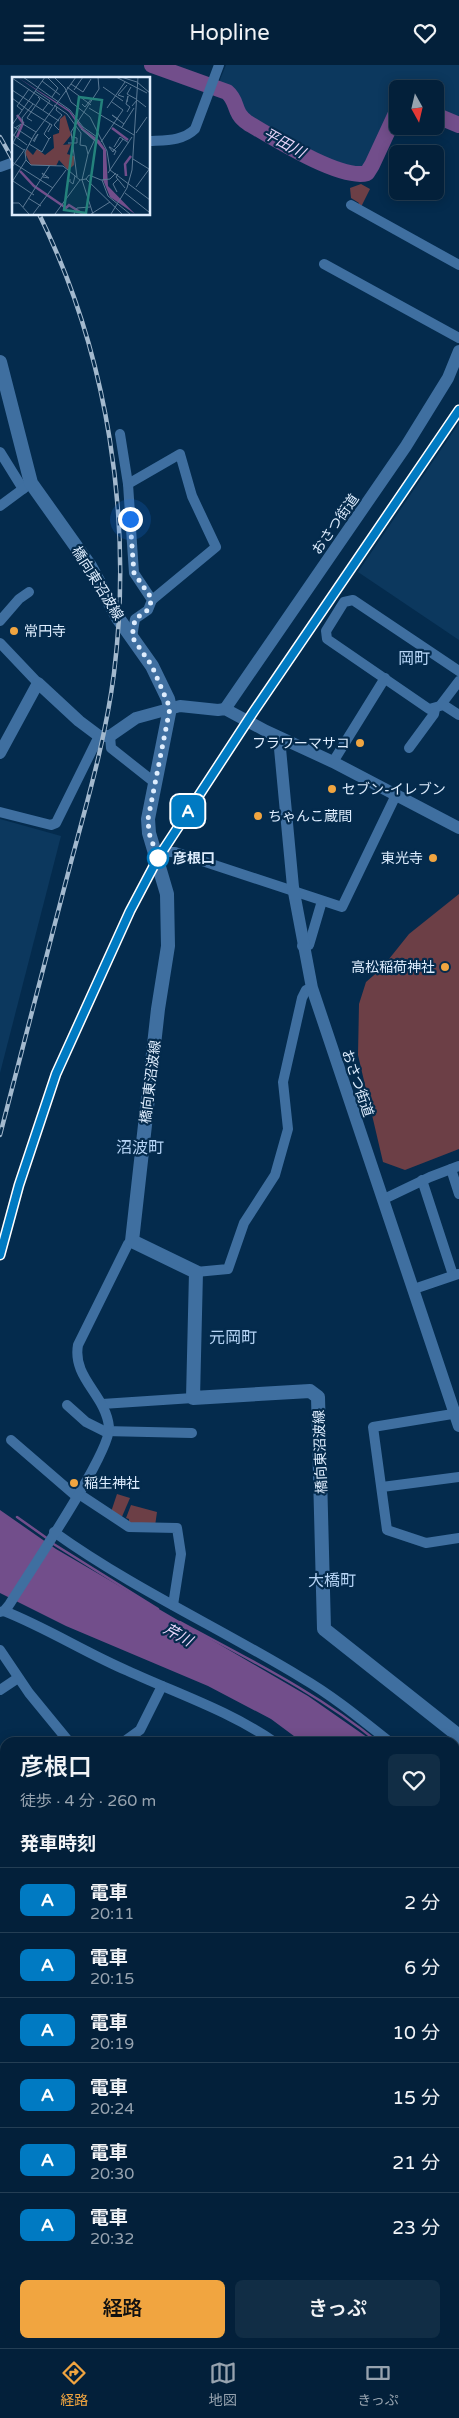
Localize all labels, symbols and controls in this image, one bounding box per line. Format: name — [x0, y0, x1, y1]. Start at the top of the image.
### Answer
icon: menu — [20, 19, 48, 47]
icon: heart — [411, 19, 439, 47]
text: Hopline — [189, 20, 270, 46]
inset map — [12, 77, 150, 215]
north arrow — [389, 80, 444, 135]
map controls — [389, 80, 444, 200]
water label: 平田川 — [260, 124, 310, 163]
button: locate — [389, 145, 444, 200]
street label: おさつ街道 — [308, 491, 362, 558]
your location — [118, 507, 143, 532]
street label: 橋向東沼波線 — [68, 543, 127, 623]
place label: 常円寺 — [24, 623, 66, 640]
marker: 常円寺 — [8, 625, 20, 637]
district label: 岡町 — [398, 649, 430, 669]
place label: フラワーマサコ — [252, 735, 350, 752]
marker: フラワーマサコ — [354, 737, 366, 749]
place label: セブン-イレブン — [342, 781, 446, 798]
marker: セブン-イレブン — [326, 783, 338, 795]
line badge: A — [172, 795, 204, 827]
text: A — [181, 800, 195, 822]
place label: ちゃんこ蔵間 — [268, 808, 352, 825]
marker: ちゃんこ蔵間 — [252, 810, 264, 822]
marker: 彦根口 — [147, 847, 169, 869]
place label: 彦根口 — [173, 850, 215, 867]
place label: 東光寺 — [381, 850, 423, 867]
marker: 東光寺 — [427, 852, 439, 864]
place label: 高松稲荷神社 — [351, 959, 435, 976]
marker: 高松稲荷神社 — [439, 961, 451, 973]
street label: 橋向東沼波線 — [137, 1039, 164, 1125]
street label: おさつ街道 — [338, 1047, 377, 1119]
district label: 沼波町 — [116, 1138, 164, 1158]
district label: 元岡町 — [209, 1328, 257, 1348]
street label: 橋向東沼波線 — [311, 1410, 330, 1494]
place label: 稲生神社 — [84, 1475, 140, 1492]
marker: 稲生神社 — [68, 1477, 80, 1489]
district label: 大橋町 — [308, 1571, 356, 1591]
water label: 芹川 — [161, 1620, 197, 1651]
text: 彦根口 — [20, 1753, 92, 1782]
button: heart — [388, 1754, 440, 1806]
text: 徒歩 · 4 分 · 260 m — [20, 1791, 156, 1811]
text: 発車時刻 — [20, 1833, 96, 1855]
text: 電車 — [90, 1882, 128, 1904]
text: A — [41, 1889, 54, 1911]
text: 2 分 — [404, 1892, 440, 1914]
text: 20:11 — [90, 1904, 134, 1924]
text: 電車 — [90, 1947, 128, 1969]
text: A — [41, 1954, 54, 1976]
text: 6 分 — [404, 1957, 440, 1979]
text: 20:15 — [90, 1969, 134, 1989]
text: 電車 — [90, 2012, 128, 2034]
text: A — [41, 2019, 54, 2041]
text: 10 分 — [392, 2022, 440, 2044]
text: 20:19 — [90, 2034, 134, 2054]
text: 電車 — [90, 2077, 128, 2099]
text: A — [41, 2084, 54, 2106]
text: 15 分 — [392, 2087, 440, 2109]
text: 20:24 — [90, 2099, 134, 2119]
text: 電車 — [90, 2142, 128, 2164]
text: A — [41, 2149, 54, 2171]
text: 21 分 — [392, 2152, 440, 2174]
text: 20:30 — [90, 2164, 134, 2184]
text: 電車 — [90, 2207, 128, 2229]
text: A — [41, 2214, 54, 2236]
text: 23 分 — [392, 2217, 440, 2239]
text: 20:32 — [90, 2229, 134, 2249]
button: 経路 — [20, 2280, 225, 2338]
button: きっぷ — [235, 2280, 440, 2338]
tab: 経路 — [60, 2359, 88, 2409]
tab: 地図 — [209, 2359, 237, 2409]
tab: きっぷ — [357, 2359, 399, 2409]

